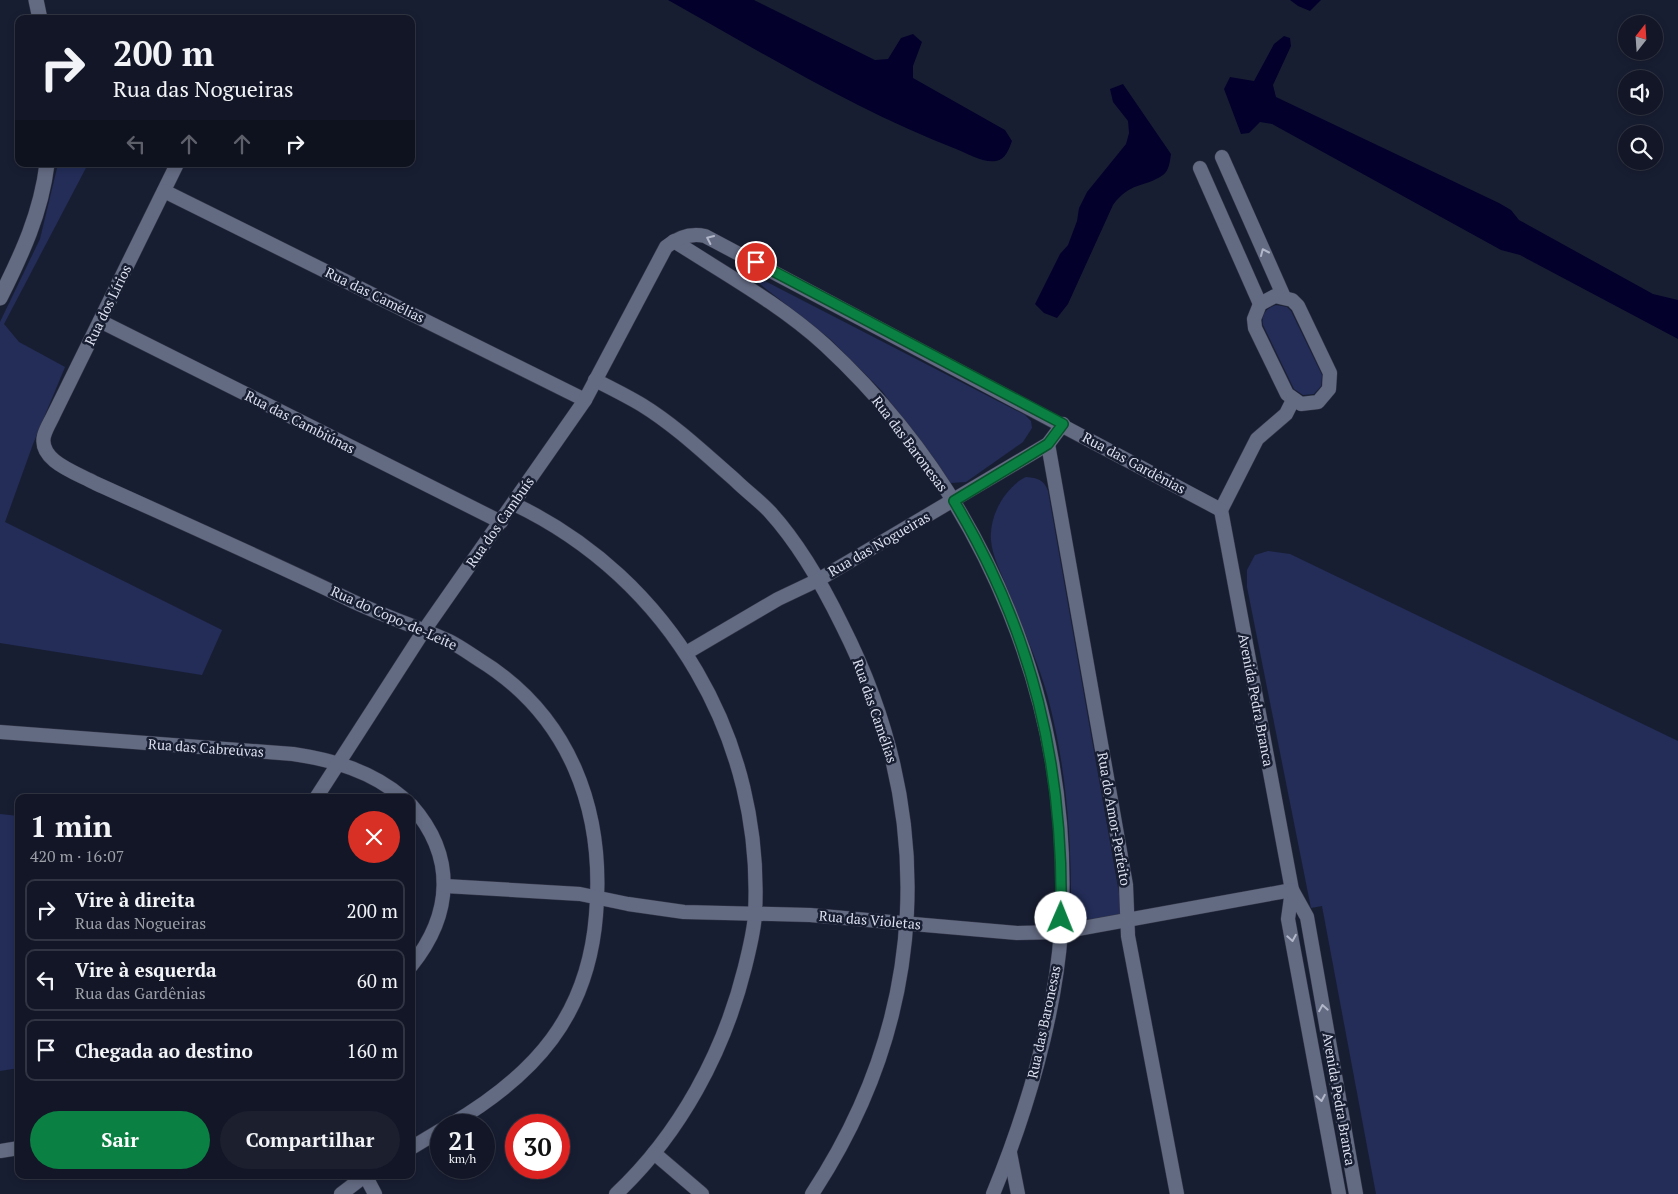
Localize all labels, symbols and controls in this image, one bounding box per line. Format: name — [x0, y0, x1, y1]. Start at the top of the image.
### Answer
north arrow — [1618, 15, 1662, 60]
map controls — [1618, 15, 1663, 170]
text: 200 m — [113, 30, 214, 76]
icon: right — [30, 35, 95, 100]
button: sound — [1618, 70, 1663, 115]
text: Rua das Nogueiras — [113, 74, 294, 103]
button: search — [1618, 125, 1663, 170]
icon: left — [122, 130, 150, 158]
icon: ahead — [175, 130, 203, 158]
icon: ahead — [228, 130, 256, 158]
icon: right — [281, 130, 309, 158]
one-way arrow — [706, 235, 715, 245]
pin — [735, 241, 777, 283]
icon: arrive — [742, 248, 770, 276]
one-way arrow — [1259, 248, 1270, 257]
street label: Rua dos Lírios — [80, 261, 135, 348]
street label: Rua das Camélias — [322, 262, 428, 327]
street label: Rua das Cambiúnas — [242, 386, 359, 458]
street label: Rua das Baronesas — [868, 392, 953, 495]
street label: Rua das Gardênias — [1079, 427, 1189, 498]
street label: Rua dos Cambuís — [461, 473, 538, 571]
street label: Rua das Nogueiras — [824, 507, 933, 581]
street label: Rua do Copo-de-Leite — [328, 581, 460, 654]
street label: Avenida Pedra Branca — [1234, 632, 1279, 768]
street label: Rua das Camélias — [849, 656, 902, 765]
street label: Rua das Cabreúvas — [147, 734, 265, 761]
street label: Rua do Amor-Perfeito — [1093, 751, 1136, 887]
text: 1 min — [30, 806, 112, 846]
button: close — [348, 811, 400, 863]
text: 420 m · 16:07 — [30, 845, 124, 867]
text: Vire à direita — [75, 887, 195, 912]
position arrow — [1034, 891, 1086, 943]
icon: right — [32, 896, 60, 924]
text: 200 m — [347, 898, 398, 923]
street label: Rua das Violetas — [818, 906, 922, 933]
text: Rua das Nogueiras — [75, 912, 206, 934]
one-way arrow — [1286, 933, 1296, 942]
text: Vire à esquerda — [75, 957, 217, 982]
street label: Rua das Baronesas — [1022, 964, 1065, 1080]
icon: left — [32, 966, 60, 994]
text: 60 m — [357, 968, 398, 993]
text: Rua das Gardênias — [75, 982, 206, 1004]
one-way arrow — [1318, 1004, 1329, 1013]
street label: Avenida Pedra Branca — [1318, 1031, 1361, 1167]
icon: arrive — [32, 1036, 60, 1064]
text: Chegada ao destino — [75, 1038, 253, 1063]
text: 160 m — [347, 1038, 398, 1063]
one-way arrow — [1315, 1093, 1326, 1102]
button: Sair — [30, 1111, 210, 1169]
button: Compartilhar — [220, 1111, 400, 1169]
speed limit sign: 30 — [505, 1114, 570, 1179]
text: 21 — [448, 1124, 477, 1157]
text: km/h — [449, 1151, 476, 1166]

